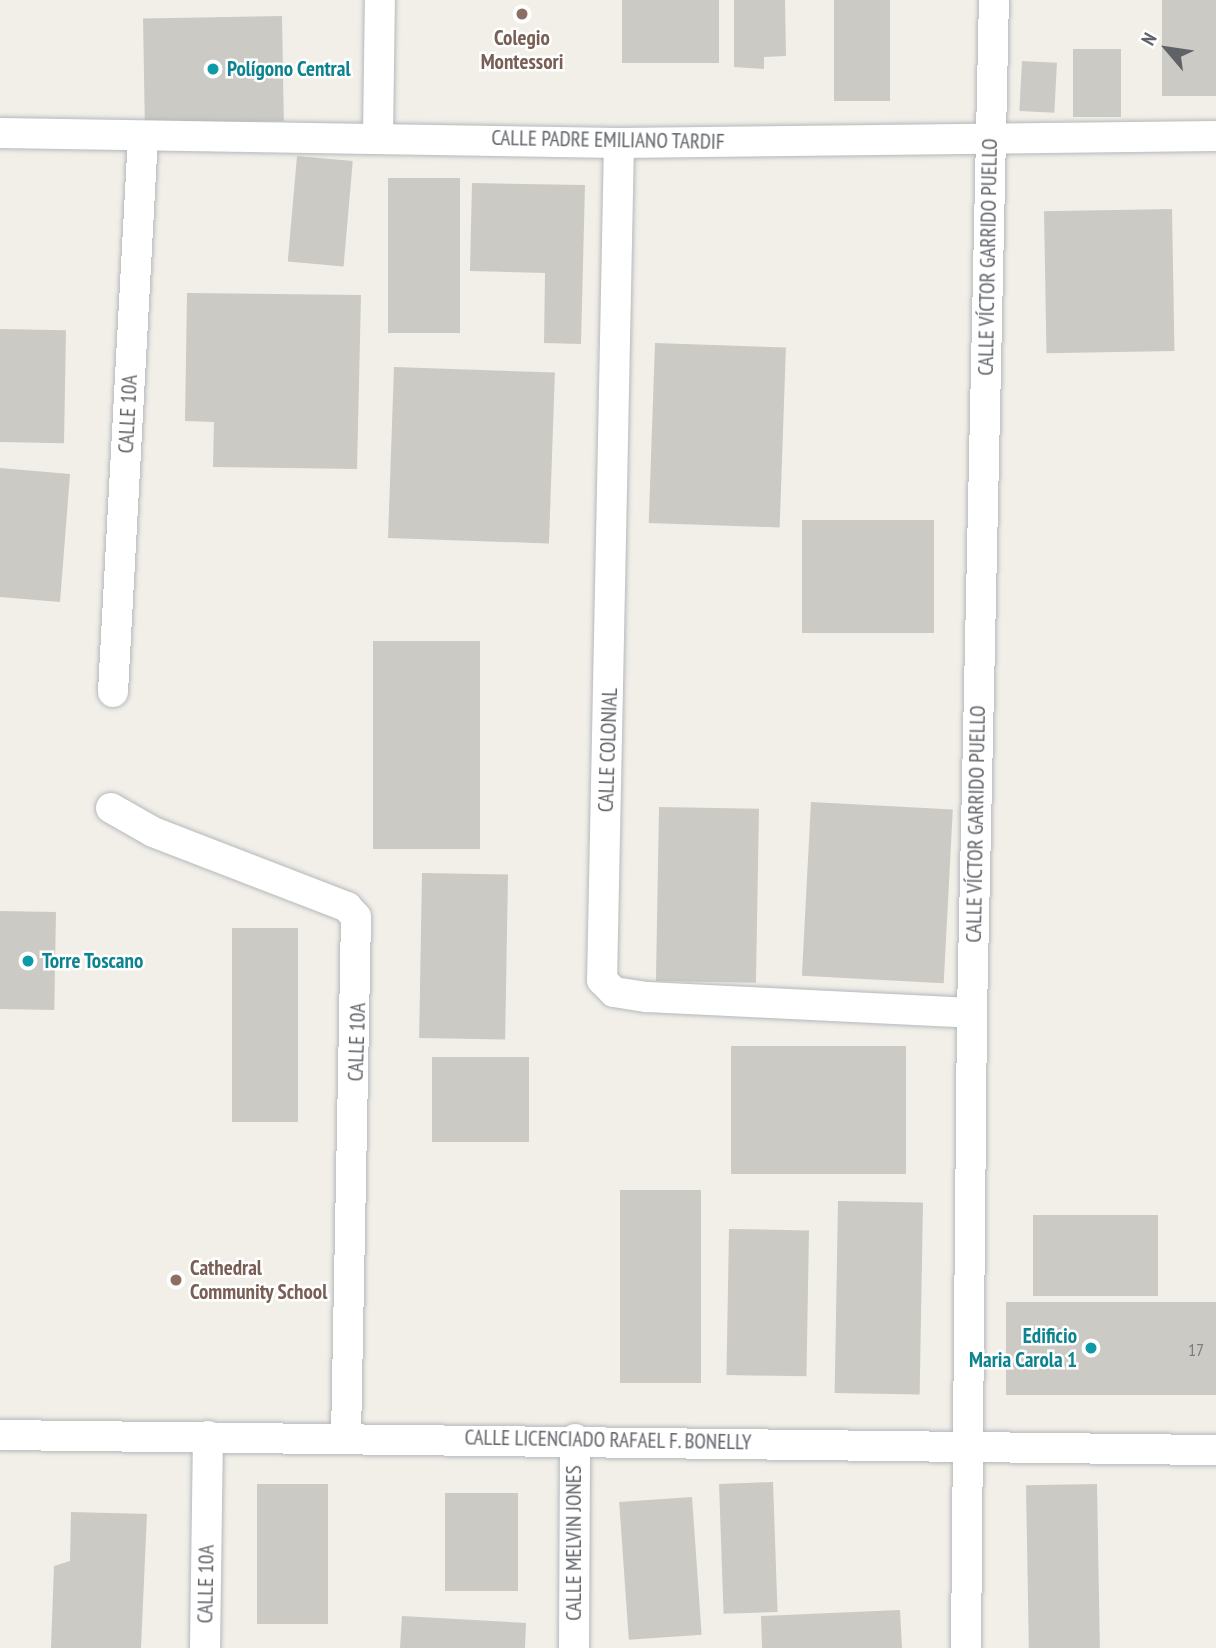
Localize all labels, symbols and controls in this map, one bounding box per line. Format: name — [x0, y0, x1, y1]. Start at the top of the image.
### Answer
marker: Colegio Montessori — [514, 6, 530, 22]
north arrow — [1132, 14, 1202, 84]
place label: Colegio Montessori — [481, 25, 563, 75]
text: N — [1136, 29, 1162, 49]
place label: Polígono Central — [227, 56, 351, 82]
marker: Polígono Central — [205, 61, 221, 77]
street label: CALLE PADRE EMILIANO TARDIF — [491, 125, 725, 155]
street label: CALLE VÍCTOR GARRIDO PUELLO — [973, 138, 1003, 376]
street label: CALLE 10A — [113, 374, 143, 454]
street label: CALLE COLONIAL — [593, 687, 623, 813]
street label: CALLE VÍCTOR GARRIDO PUELLO — [961, 705, 991, 943]
place label: Torre Toscano — [42, 948, 144, 974]
marker: Torre Toscano — [20, 953, 36, 969]
street label: CALLE 10A — [343, 1002, 371, 1082]
place label: Cathedral Community School — [190, 1255, 328, 1305]
marker: Cathedral Community School — [168, 1272, 184, 1288]
place label: Edificio Maria Carola 1 — [969, 1323, 1077, 1373]
house number: 17 — [1188, 1339, 1204, 1361]
marker: Edificio Maria Carola 1 — [1083, 1340, 1099, 1356]
street label: CALLE LICENCIADO RAFAEL F. BONELLY — [463, 1425, 753, 1455]
street label: CALLE MELVIN JONES — [561, 1465, 587, 1621]
street label: CALLE 10A — [193, 1544, 219, 1624]

